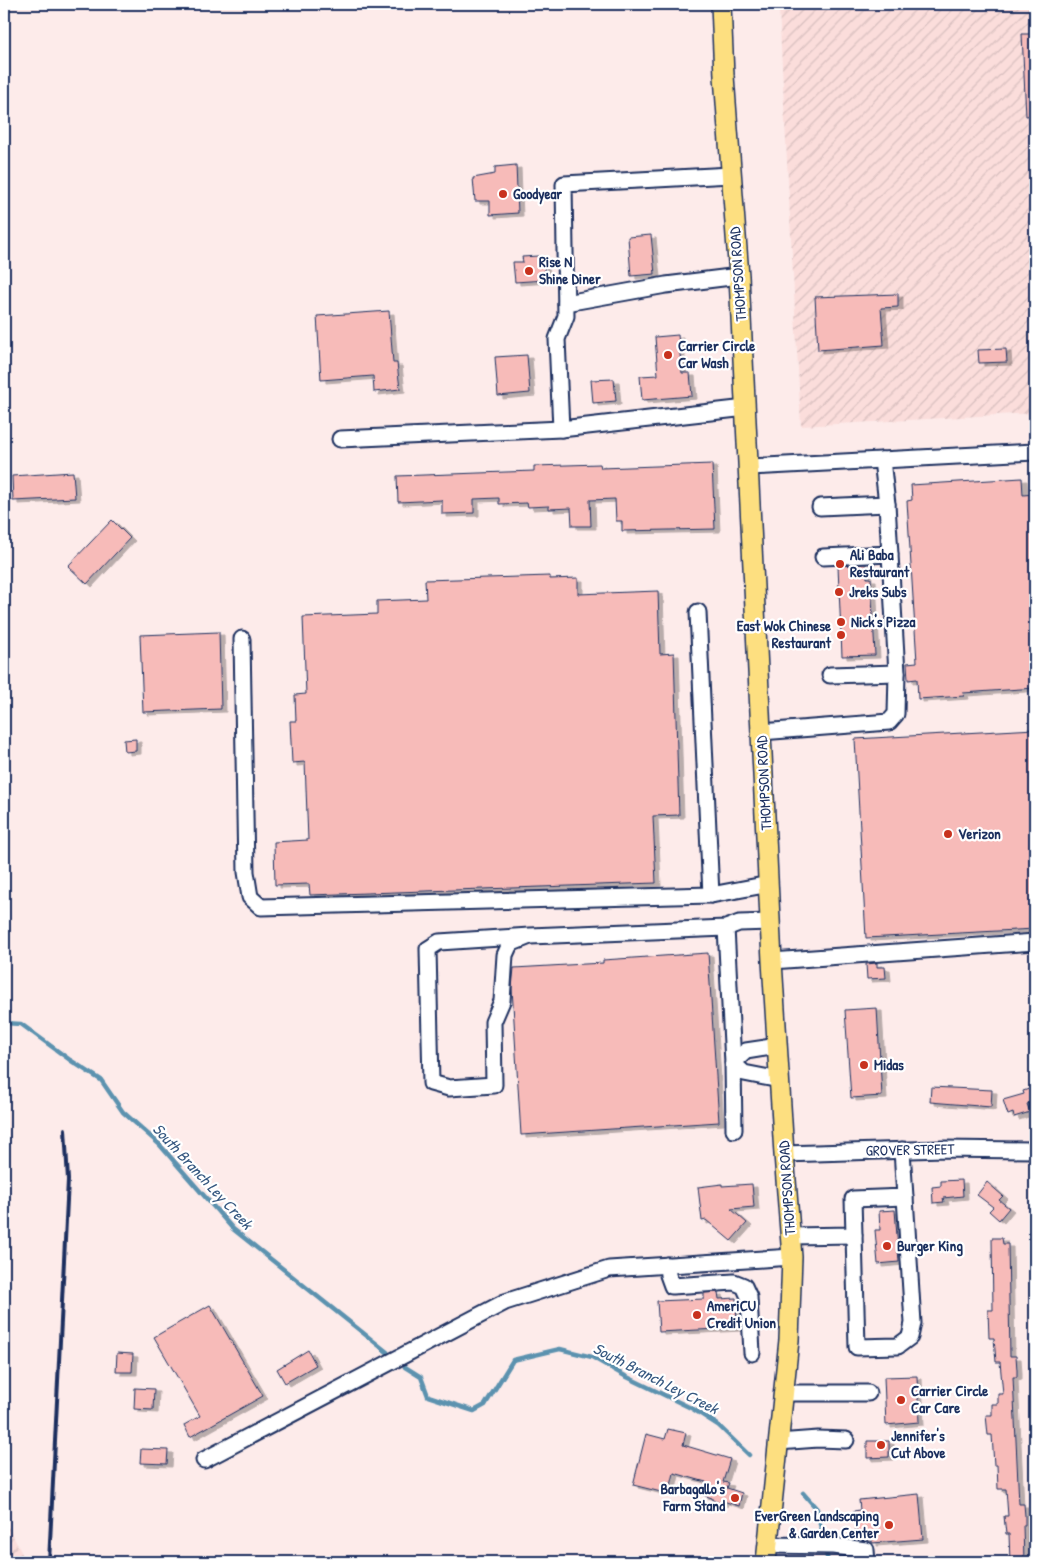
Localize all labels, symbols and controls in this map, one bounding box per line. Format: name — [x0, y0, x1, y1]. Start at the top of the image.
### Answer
place label: Goodyear — [513, 183, 562, 205]
marker: Goodyear — [497, 188, 509, 200]
street label: THOMPSON ROAD — [724, 225, 751, 322]
place label: Rise N Shine Diner — [539, 251, 601, 289]
marker: Rise N Shine Diner — [523, 265, 535, 277]
place label: Carrier Circle Car Wash — [678, 335, 755, 373]
marker: Carrier Circle Car Wash — [662, 349, 674, 361]
place label: Ali Baba Restaurant — [850, 544, 910, 582]
marker: Ali Baba Restaurant — [834, 558, 846, 570]
place label: Jreks Subs — [849, 581, 907, 602]
marker: Jreks Subs — [833, 586, 845, 598]
place label: Nick's Pizza — [851, 611, 915, 632]
place label: East Wok Chinese Restaurant — [737, 615, 832, 653]
marker: Nick's Pizza — [835, 616, 847, 628]
marker: East Wok Chinese Restaurant — [835, 629, 847, 641]
street label: THOMPSON ROAD — [750, 734, 776, 831]
place label: Verizon — [958, 823, 1001, 844]
marker: Verizon — [942, 828, 954, 840]
place label: Midas — [874, 1054, 904, 1075]
marker: Midas — [858, 1059, 870, 1071]
water label: South Branch Ley Creek — [148, 1118, 259, 1235]
street label: GROVER STREET — [865, 1138, 955, 1161]
street label: THOMPSON ROAD — [773, 1139, 800, 1236]
place label: Burger King — [897, 1235, 963, 1257]
marker: Burger King — [881, 1240, 893, 1252]
place label: AmeriCU Credit Union — [707, 1295, 776, 1333]
marker: AmeriCU Credit Union — [691, 1309, 703, 1321]
water label: South Branch Ley Creek — [590, 1337, 723, 1420]
place label: Carrier Circle Car Care — [911, 1380, 988, 1418]
marker: Carrier Circle Car Care — [895, 1394, 907, 1406]
place label: Jennifer's Cut Above — [891, 1425, 945, 1463]
marker: Jennifer's Cut Above — [875, 1439, 887, 1451]
place label: Barbagallo's Farm Stand — [660, 1478, 725, 1516]
marker: Barbagallo's Farm Stand — [729, 1492, 741, 1504]
place label: EverGreen Landscaping & Garden Center — [755, 1505, 879, 1543]
marker: EverGreen Landscaping & Garden Center — [883, 1519, 895, 1531]

